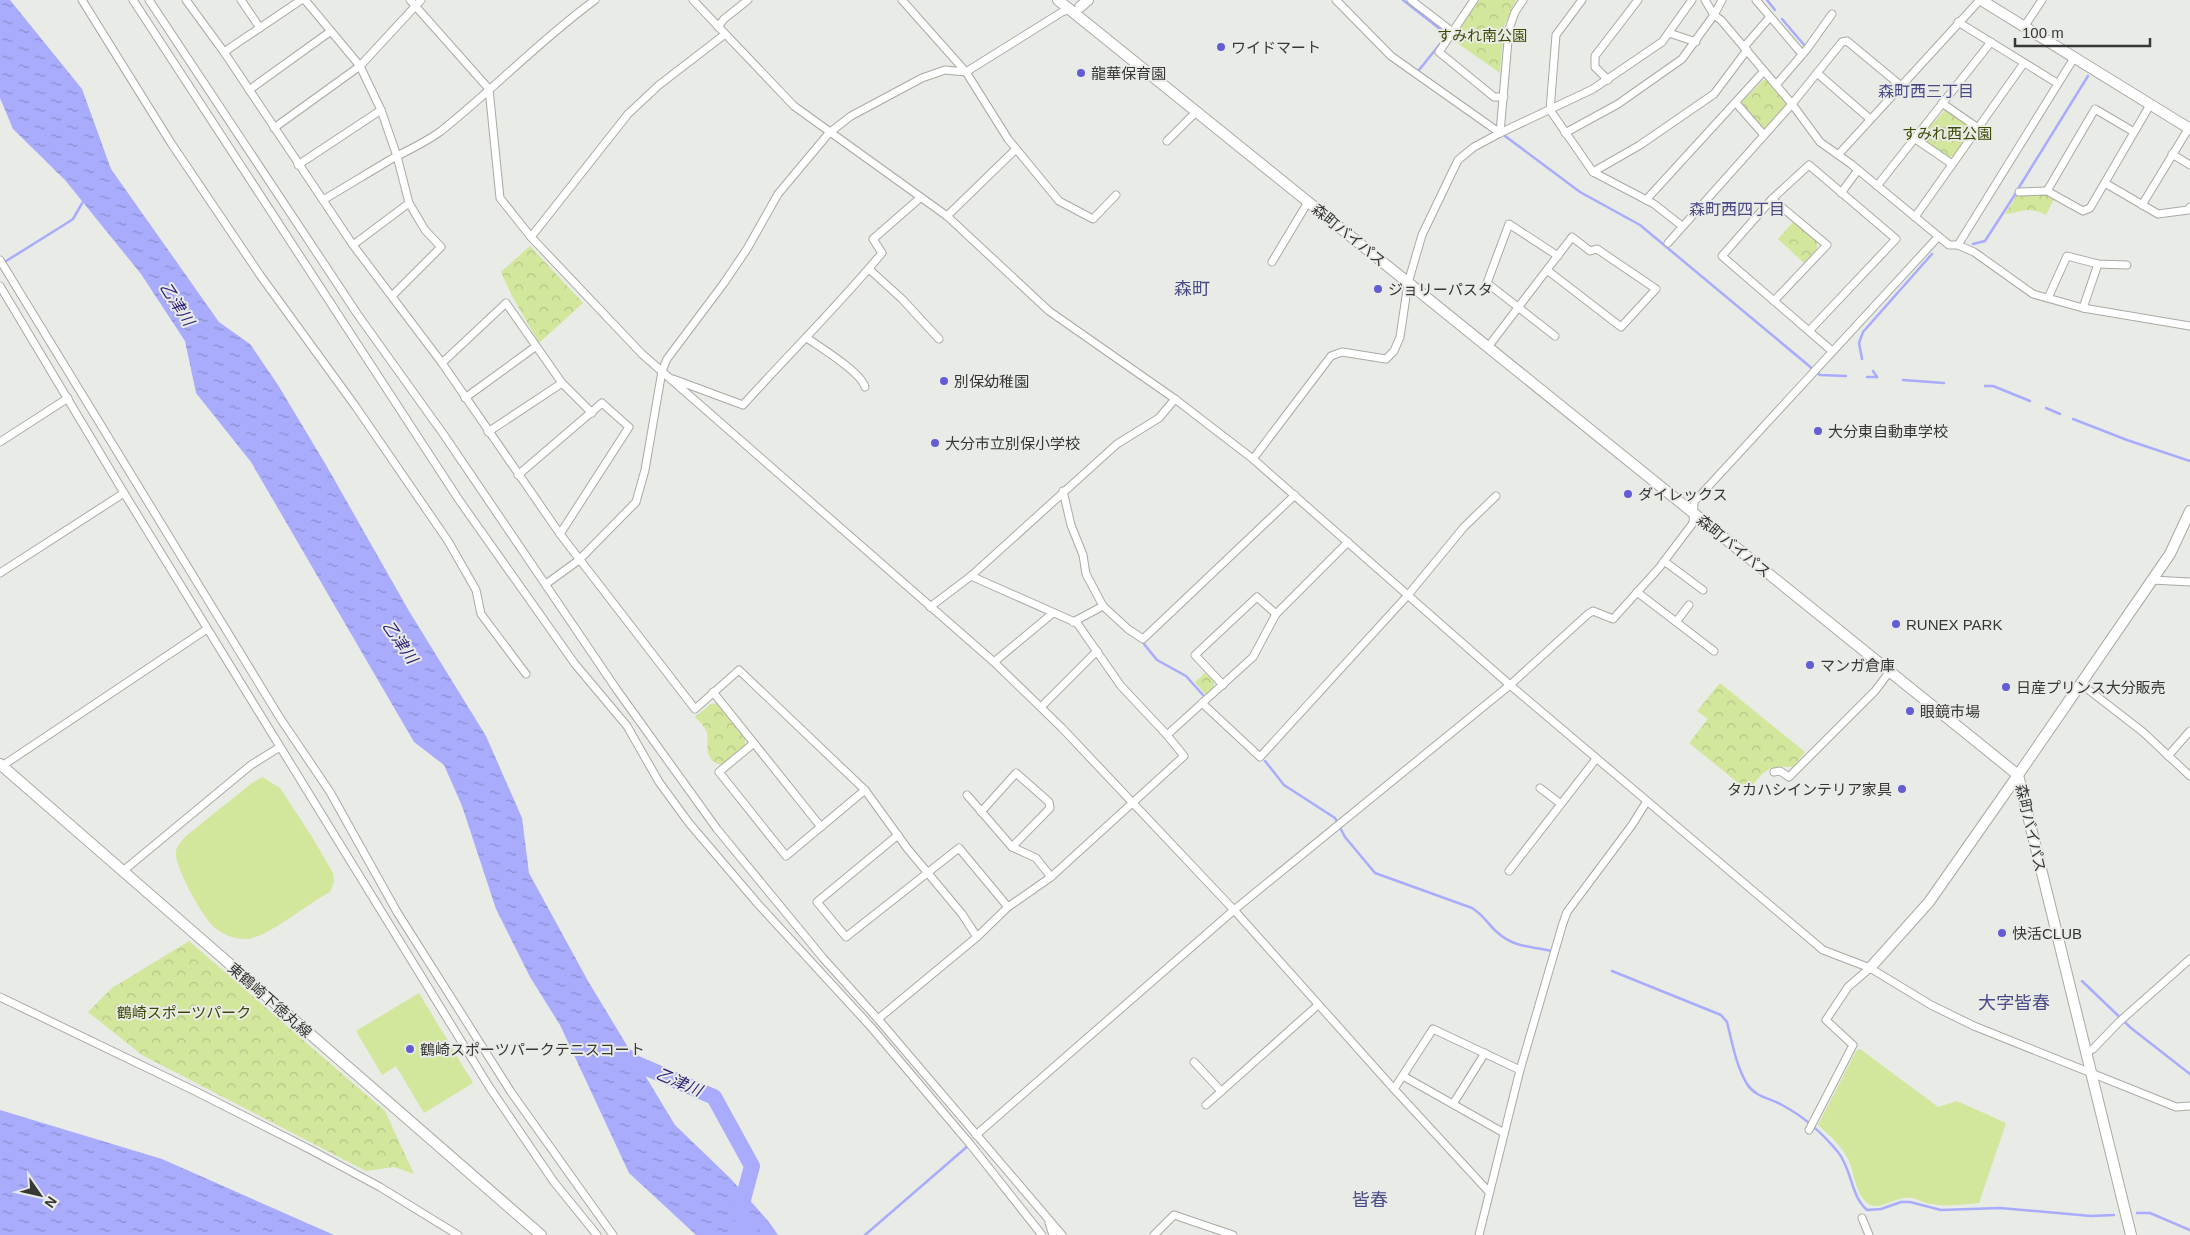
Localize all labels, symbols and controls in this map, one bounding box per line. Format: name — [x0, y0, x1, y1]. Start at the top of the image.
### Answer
scale bar — [2015, 15, 2150, 47]
text: 100 m — [2022, 24, 2064, 41]
park label: すみれ南公園 — [1437, 27, 1527, 44]
place label: ワイドマート — [1231, 39, 1321, 56]
marker: ワイドマート — [1215, 41, 1227, 53]
place label: 龍華保育園 — [1091, 65, 1166, 82]
marker: 龍華保育園 — [1075, 67, 1087, 79]
district label: 森町西三丁目 — [1878, 83, 1974, 100]
park label: すみれ西公園 — [1902, 125, 1992, 142]
street label: 森町バイパス — [1309, 200, 1389, 270]
district label: 森町西四丁目 — [1689, 201, 1785, 218]
water label: 乙津川 — [157, 279, 198, 330]
district label: 森町 — [1174, 279, 1210, 299]
place label: ジョリーパスタ — [1388, 281, 1493, 298]
marker: ジョリーパスタ — [1372, 283, 1384, 295]
place label: 別保幼稚園 — [954, 373, 1029, 390]
marker: 別保幼稚園 — [938, 375, 950, 387]
place label: 大分東自動車学校 — [1828, 423, 1948, 440]
marker: 大分東自動車学校 — [1812, 425, 1824, 437]
place label: 大分市立別保小学校 — [945, 435, 1080, 452]
marker: 大分市立別保小学校 — [929, 437, 941, 449]
place label: ダイレックス — [1638, 486, 1728, 503]
marker: ダイレックス — [1622, 488, 1634, 500]
street label: 森町バイパス — [1694, 511, 1774, 581]
place label: RUNEX PARK — [1906, 616, 2002, 633]
water label: 乙津川 — [379, 617, 422, 668]
marker: RUNEX PARK — [1890, 618, 1902, 630]
place label: マンガ倉庫 — [1820, 657, 1895, 674]
marker: マンガ倉庫 — [1804, 659, 1816, 671]
place label: 日産プリンス大分販売 — [2016, 679, 2166, 696]
marker: 日産プリンス大分販売 — [2000, 681, 2012, 693]
place label: 眼鏡市場 — [1920, 703, 1980, 720]
marker: 眼鏡市場 — [1904, 705, 1916, 717]
place label: タカハシインテリア家具 — [1727, 781, 1892, 798]
street label: 森町バイパス — [2013, 782, 2049, 874]
marker: タカハシインテリア家具 — [1896, 783, 1908, 795]
place label: 快活CLUB — [2012, 925, 2082, 942]
marker: 快活CLUB — [1996, 927, 2008, 939]
street label: 東鶴崎下徳丸線 — [225, 959, 315, 1041]
district label: 大字皆春 — [1978, 993, 2050, 1013]
park label: 鶴崎スポーツパーク — [117, 1004, 251, 1021]
place label: 鶴崎スポーツパークテニスコート — [420, 1041, 645, 1058]
marker: 鶴崎スポーツパークテニスコート — [404, 1043, 416, 1055]
water label: 乙津川 — [654, 1065, 706, 1100]
north arrow — [15, 1170, 65, 1220]
district label: 皆春 — [1352, 1190, 1388, 1210]
text: N — [41, 1194, 60, 1211]

